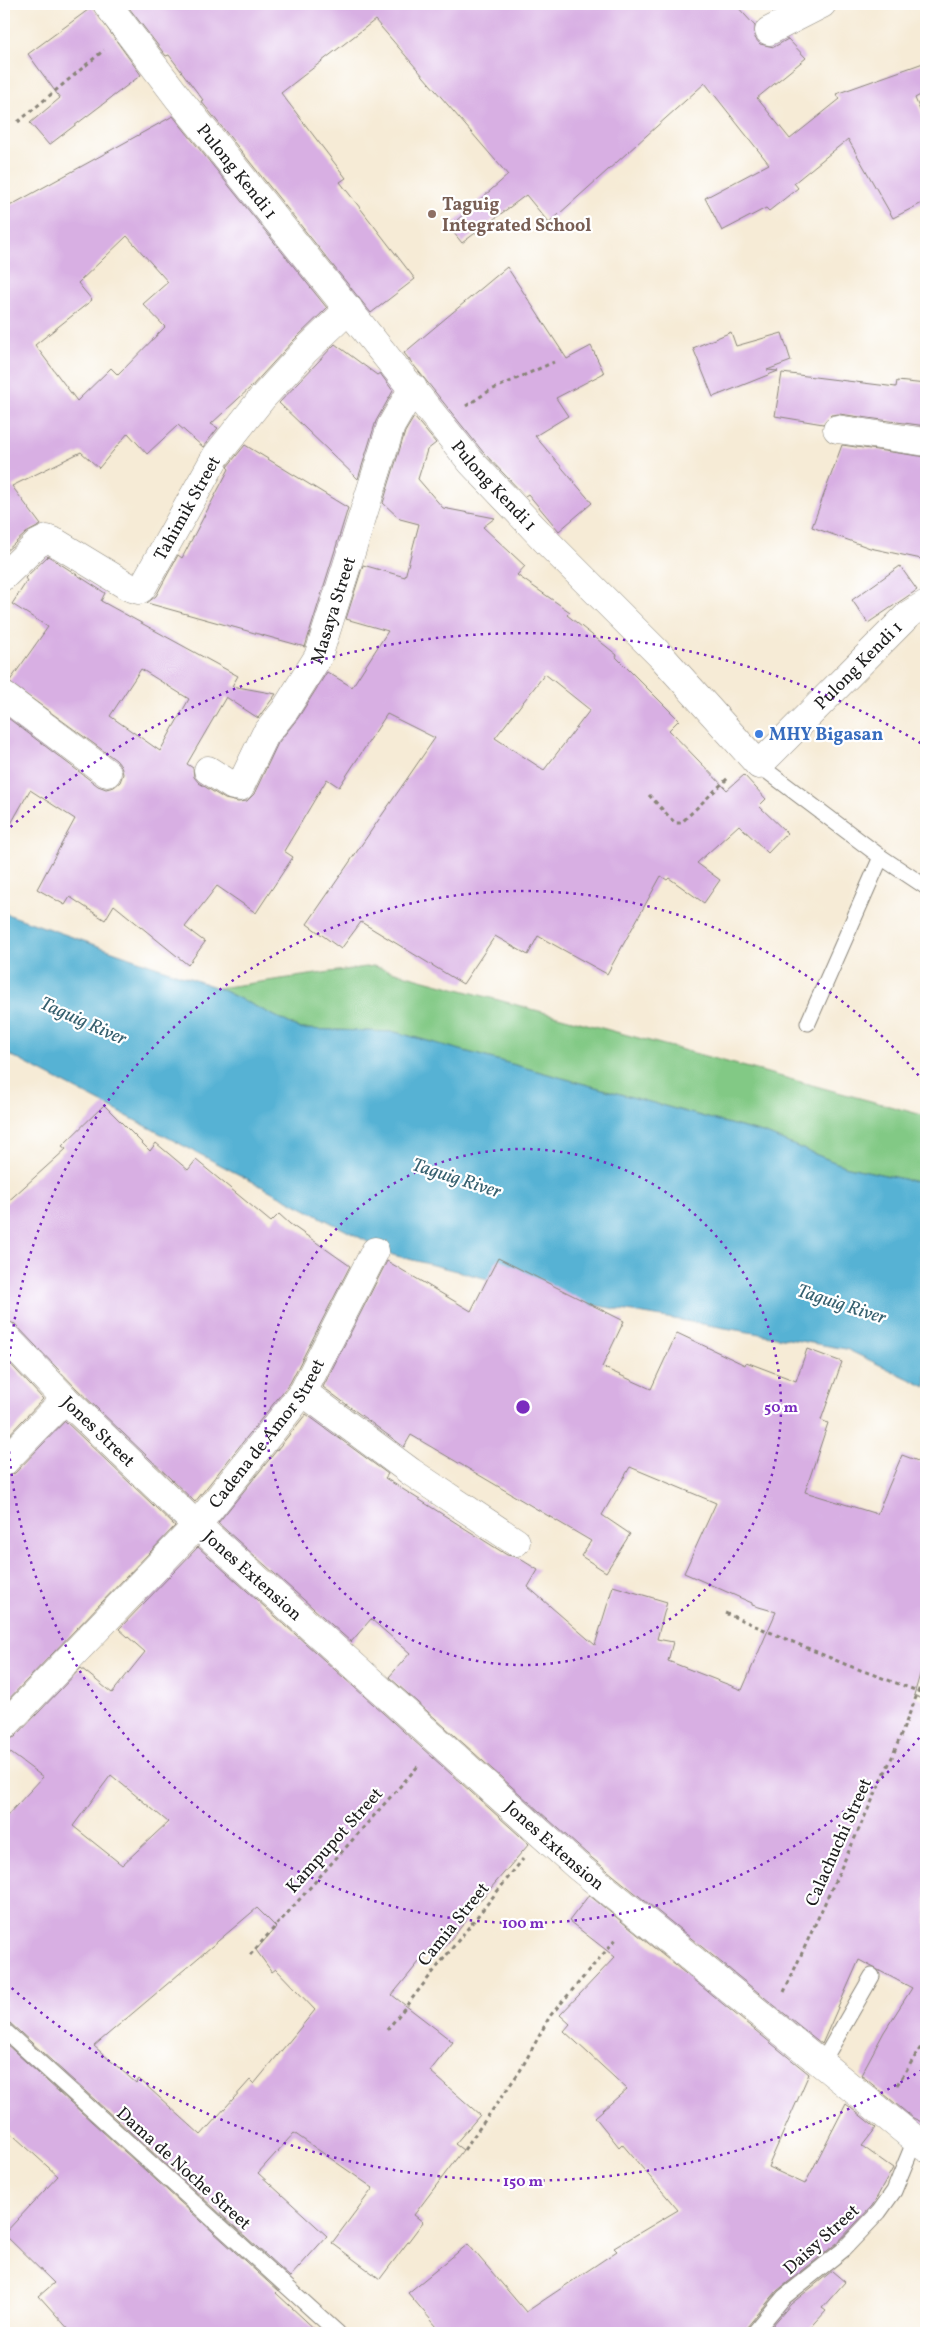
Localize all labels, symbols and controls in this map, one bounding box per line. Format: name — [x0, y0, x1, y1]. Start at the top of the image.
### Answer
street label: Pulong Kendi 1 — [190, 119, 282, 225]
place label: Taguig Integrated School — [442, 193, 591, 239]
marker: Taguig Integrated School — [426, 208, 438, 220]
street label: Pulong Kendi 1 — [444, 436, 542, 538]
street label: Tahimik Street — [149, 452, 228, 566]
street label: Masaya Street — [306, 554, 363, 668]
street label: Pulong Kendi 1 — [810, 616, 909, 716]
place label: MHY Bigasan — [769, 723, 883, 748]
marker: MHY Bigasan — [753, 728, 765, 740]
water label: Taguig River — [36, 991, 131, 1053]
water label: Taguig River — [408, 1152, 505, 1206]
water label: Taguig River — [793, 1278, 890, 1332]
street label: Cadena de Amor Street — [204, 1355, 332, 1515]
street label: Jones Street — [55, 1391, 140, 1474]
centre of rings — [514, 1398, 532, 1416]
text: 50 m — [764, 1398, 798, 1419]
street label: Jones Extension — [197, 1525, 307, 1628]
street label: Calachuchi Street — [800, 1774, 879, 1911]
street label: Kampupot Street — [281, 1783, 389, 1899]
street label: Jones Extension — [498, 1796, 609, 1897]
street label: Camia Street — [412, 1878, 496, 1972]
text: 100 m — [502, 1914, 545, 1935]
street label: Dama de Noche Street — [110, 2102, 256, 2236]
text: 150 m — [503, 2172, 543, 2193]
street label: Daisy Street — [778, 2199, 866, 2281]

